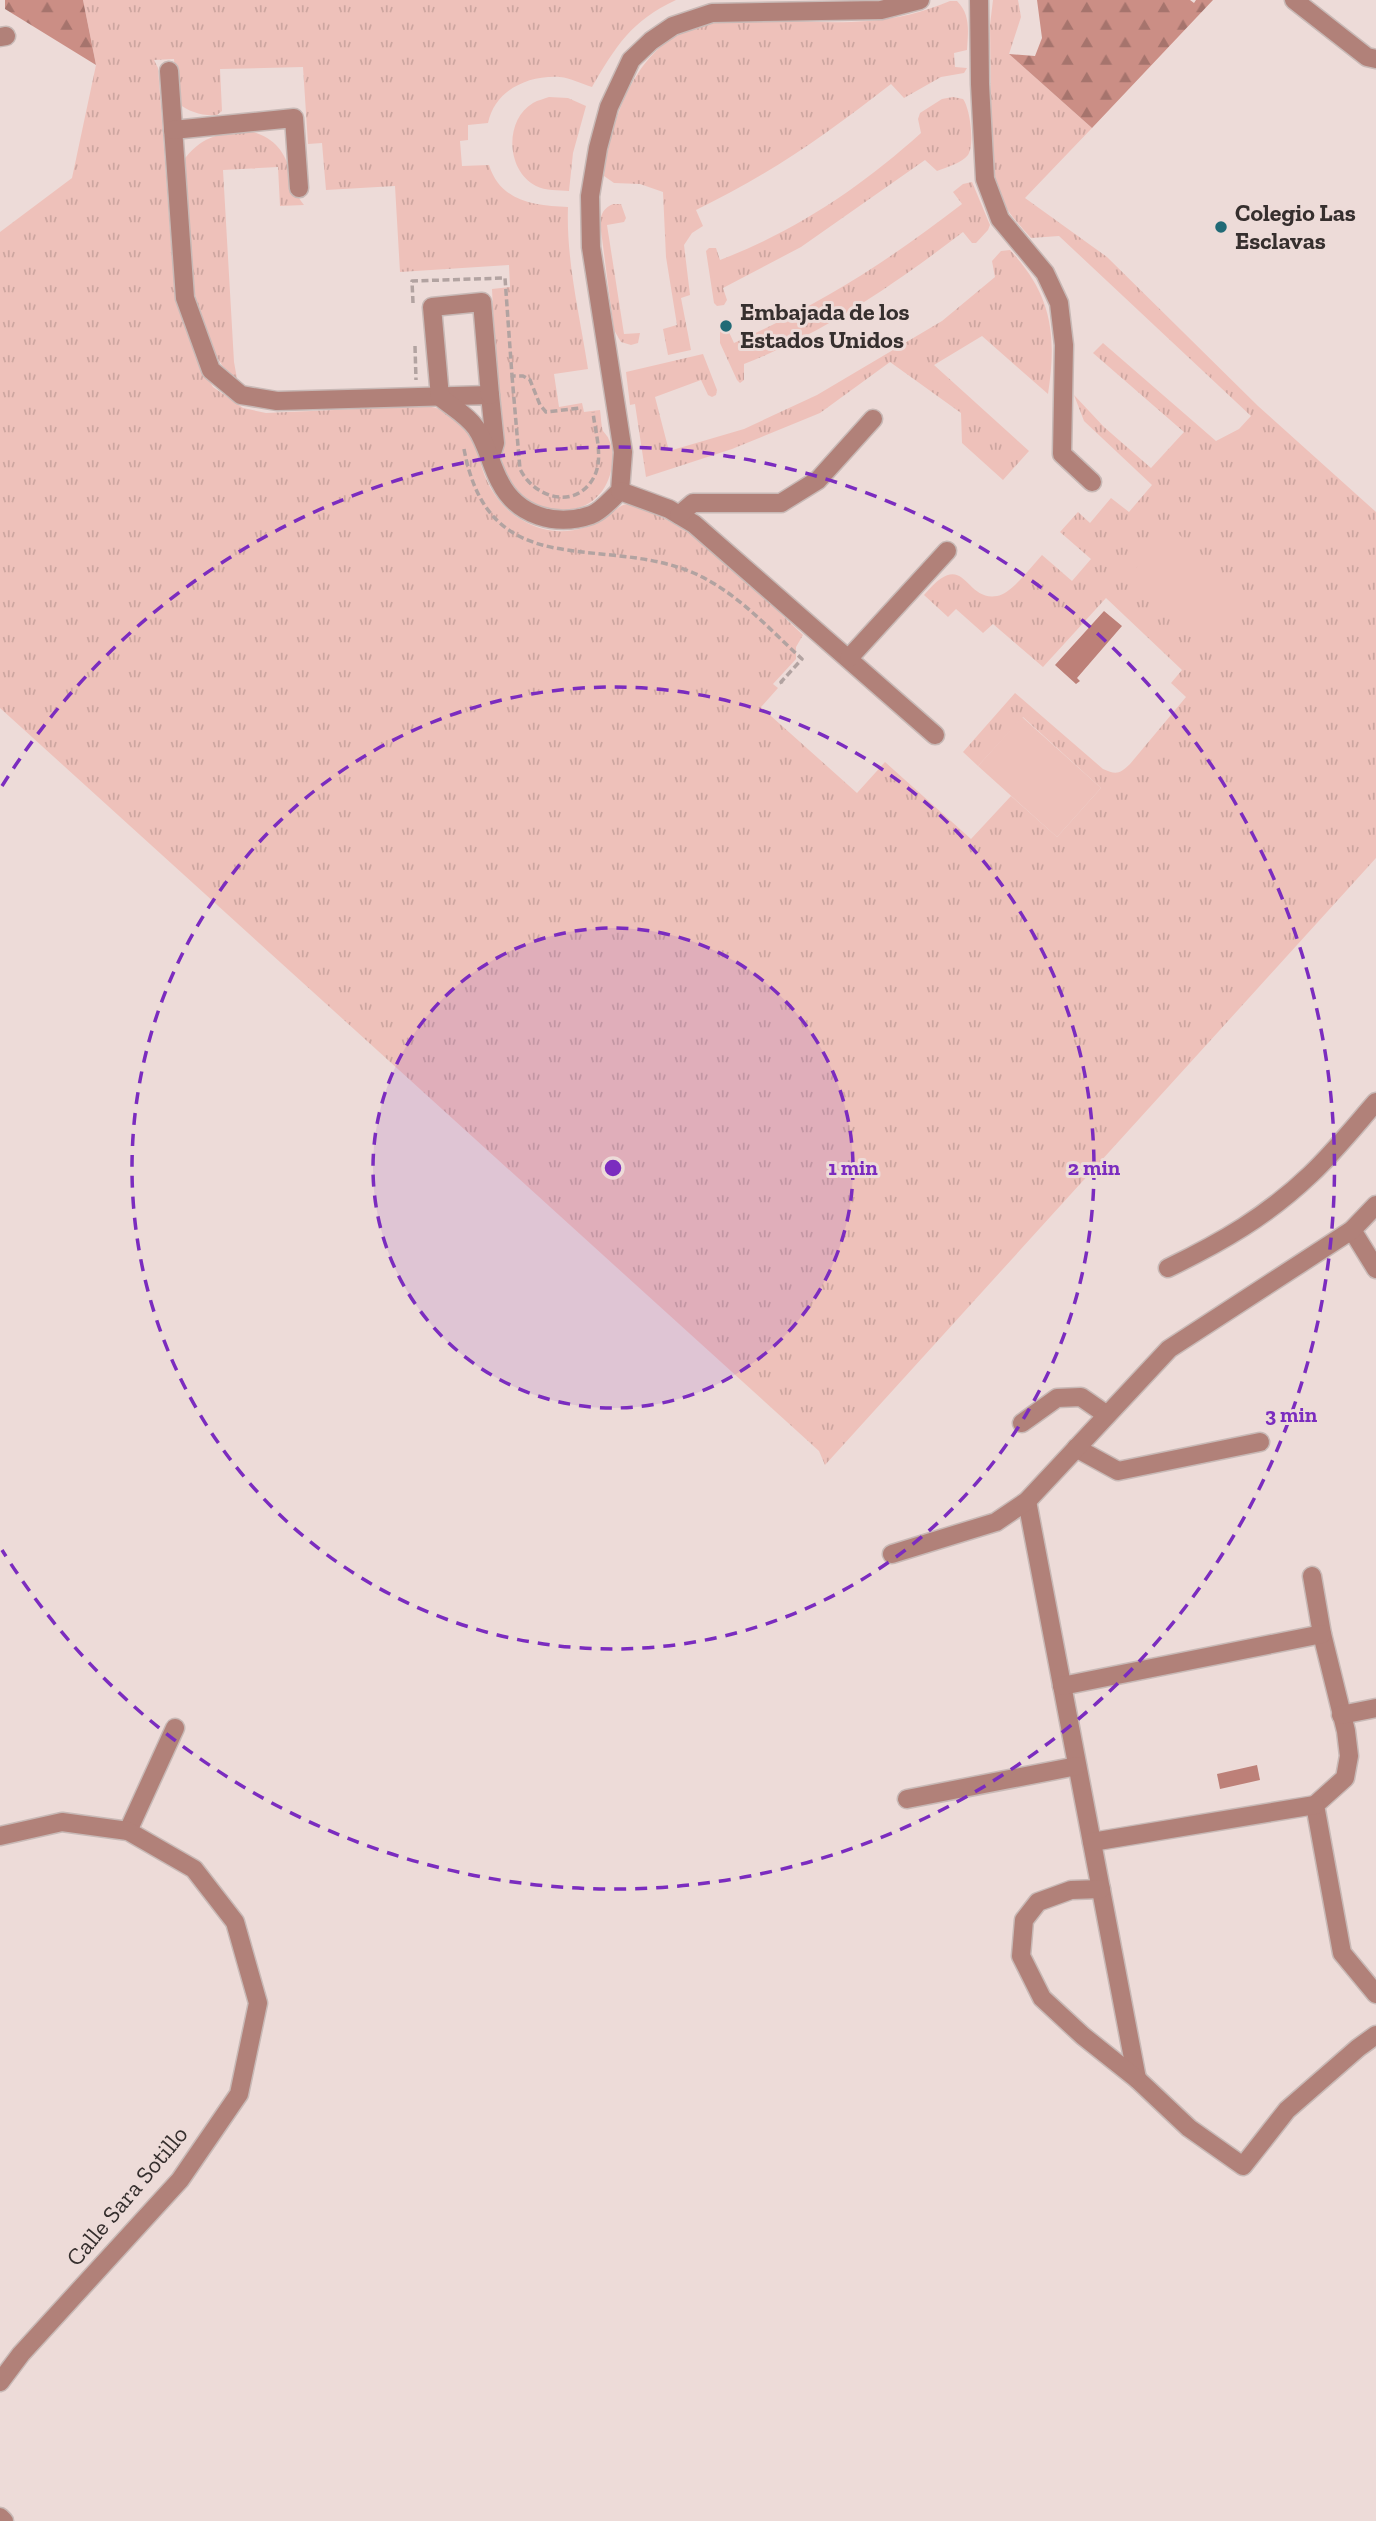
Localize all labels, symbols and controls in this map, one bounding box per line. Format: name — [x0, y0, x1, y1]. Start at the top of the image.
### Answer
place label: Colegio Las Esclavas — [1235, 198, 1356, 255]
marker: Colegio Las Esclavas — [1213, 219, 1229, 235]
place label: Embajada de los Estados Unidos — [740, 297, 910, 354]
marker: Embajada de los Estados Unidos — [718, 318, 734, 334]
text: 1 min — [828, 1155, 878, 1180]
text: 2 min — [1068, 1155, 1121, 1180]
centre of rings — [601, 1156, 625, 1180]
text: 3 min — [1265, 1402, 1318, 1427]
street label: Calle Sara Sotillo — [60, 2120, 194, 2272]

